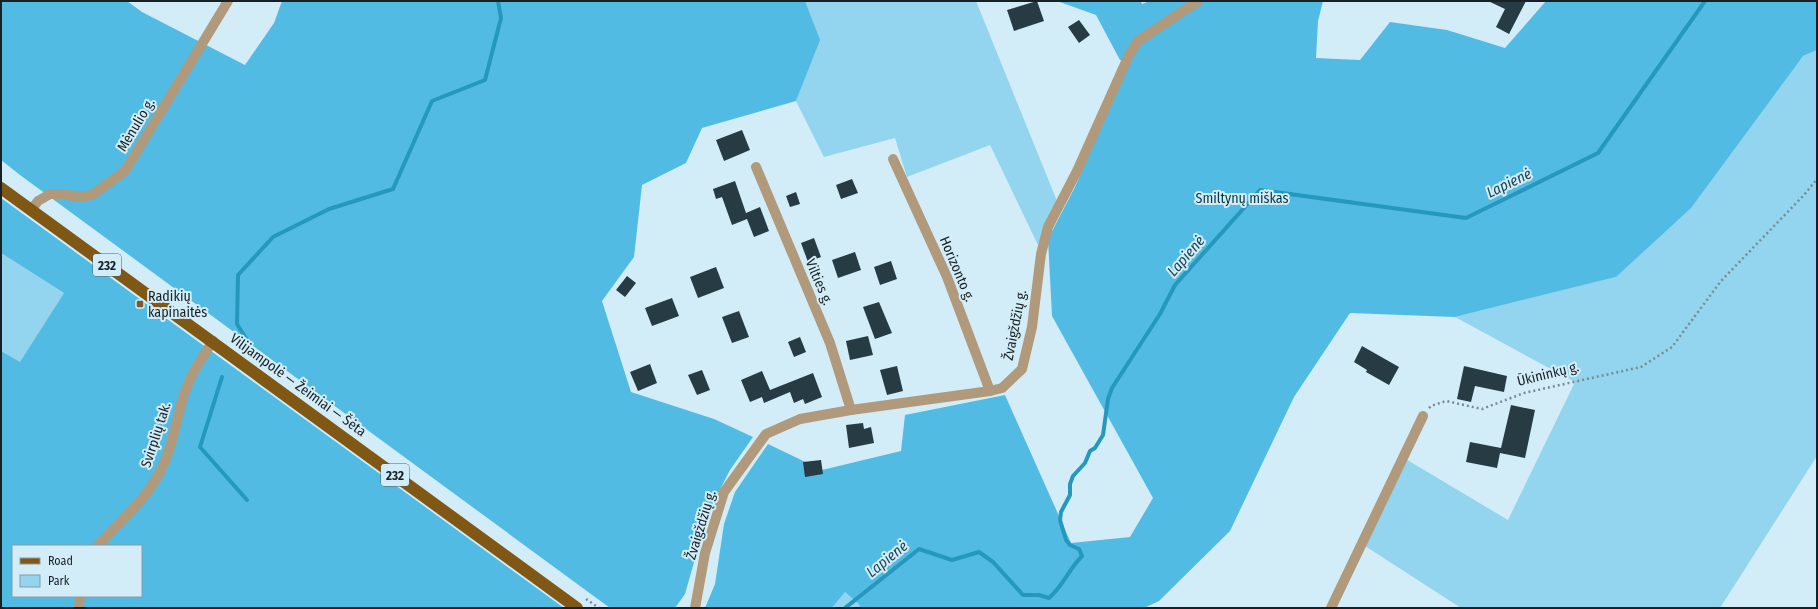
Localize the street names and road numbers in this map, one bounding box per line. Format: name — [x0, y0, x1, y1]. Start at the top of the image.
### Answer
street label: Mėnulio g. — [114, 95, 158, 155]
street label: Horizonto g. — [936, 234, 978, 304]
road number: 232 — [93, 254, 121, 276]
street label: Vilties g. — [802, 256, 836, 308]
street label: Žvaigždžių g. — [999, 288, 1030, 362]
street label: Vilijampolė — Žeimiai — Šėta — [227, 329, 370, 440]
street label: Ūkininkų g. — [1515, 358, 1581, 390]
street label: Svirplių tak. — [137, 400, 175, 470]
road number: 232 — [381, 464, 409, 486]
street label: Žvaigždžių g. — [681, 488, 720, 562]

